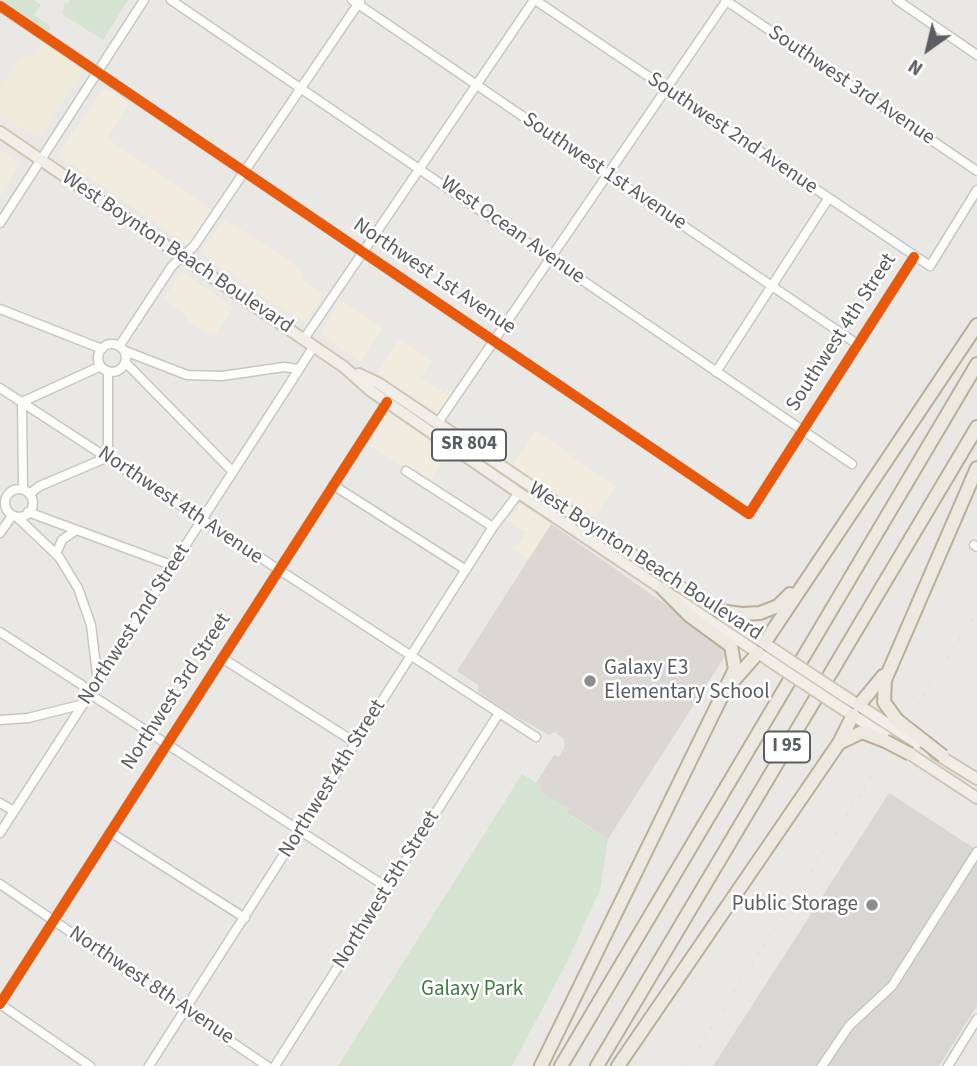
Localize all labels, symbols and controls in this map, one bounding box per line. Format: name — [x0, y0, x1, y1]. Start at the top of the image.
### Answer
north arrow — [893, 14, 963, 84]
street label: Southwest 3rd Avenue — [763, 21, 939, 151]
text: N — [903, 52, 929, 82]
street label: Southwest 2nd Avenue — [642, 68, 822, 200]
street label: Southwest 1st Avenue — [517, 108, 691, 236]
street label: West Boynton Beach Boulevard — [57, 166, 297, 340]
street label: West Ocean Avenue — [435, 172, 589, 290]
street label: Northwest 1st Avenue — [348, 213, 520, 341]
street label: Southwest 4th Street — [781, 249, 903, 417]
road number: SR 804 — [432, 430, 506, 460]
street label: Northwest 4th Avenue — [93, 441, 267, 571]
street label: West Boynton Beach Boulevard — [523, 477, 767, 647]
street label: Northwest 2nd Street — [74, 540, 196, 710]
street label: Northwest 3rd Street — [117, 609, 237, 775]
place label: Galaxy E3 Elementary School — [604, 656, 770, 706]
marker: Galaxy E3 Elementary School — [582, 673, 598, 689]
street label: Northwest 4th Street — [274, 695, 392, 863]
road number: I 95 — [764, 732, 810, 762]
street label: Northwest 5th Street — [328, 806, 446, 974]
place label: Public Storage — [732, 892, 858, 918]
marker: Public Storage — [864, 897, 880, 913]
street label: Northwest 8th Avenue — [64, 921, 238, 1051]
park label: Galaxy Park — [421, 977, 523, 1003]

